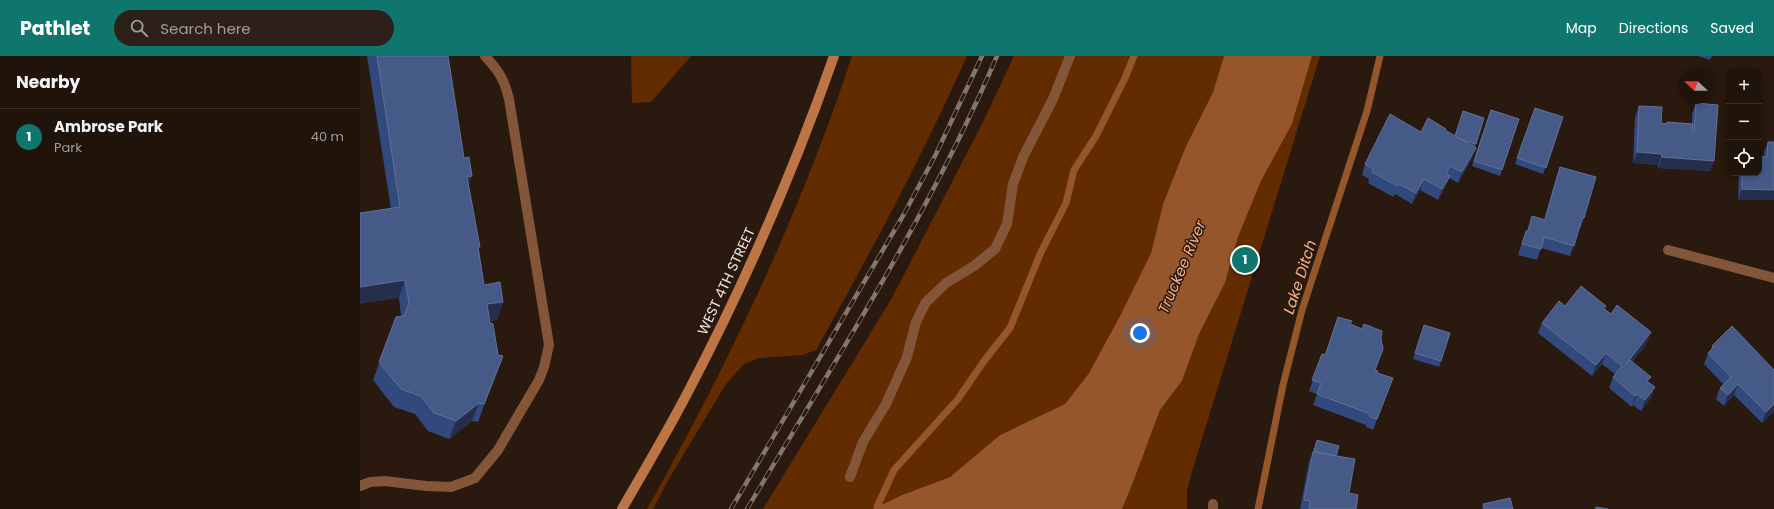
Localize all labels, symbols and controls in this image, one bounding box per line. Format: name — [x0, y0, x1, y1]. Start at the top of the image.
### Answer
search box — [114, 10, 394, 46]
text: Pathlet — [20, 15, 90, 42]
icon: search — [128, 17, 150, 39]
text: Search here — [160, 18, 251, 39]
text: Map — [1566, 18, 1597, 38]
text: Directions — [1619, 18, 1688, 38]
text: Saved — [1710, 18, 1754, 38]
north arrow — [1678, 68, 1714, 104]
map controls — [1726, 68, 1762, 176]
button: + — [1726, 68, 1762, 104]
text: Nearby — [16, 70, 80, 94]
button: − — [1726, 104, 1762, 140]
text: Ambrose Park — [54, 116, 163, 137]
text: 1 — [27, 127, 31, 146]
text: 40 m — [311, 127, 344, 146]
text: Park — [54, 138, 82, 157]
button: locate — [1726, 140, 1762, 176]
water label: Truckee River — [1152, 217, 1211, 317]
street label: WEST 4TH STREET — [692, 224, 760, 338]
water label: Lake Ditch — [1278, 237, 1321, 317]
pin: 1 — [1232, 245, 1258, 275]
your location — [1130, 323, 1150, 343]

